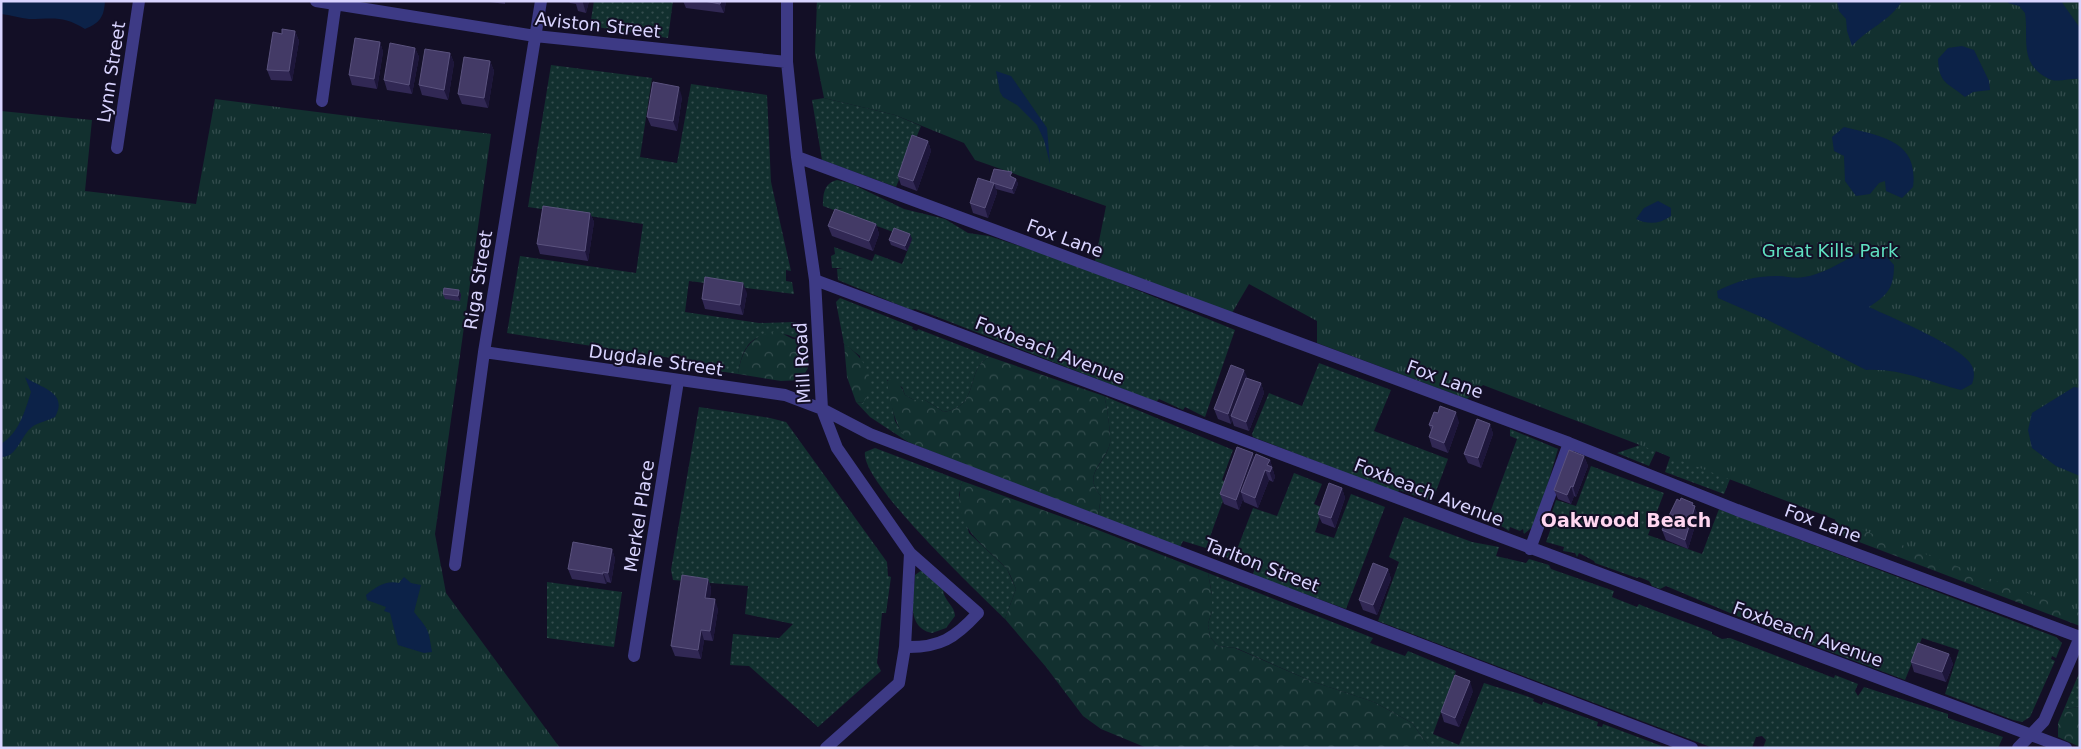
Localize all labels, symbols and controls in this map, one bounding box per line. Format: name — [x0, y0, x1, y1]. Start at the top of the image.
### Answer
street label: Aviston Street — [534, 8, 662, 42]
street label: Lynn Street — [93, 20, 129, 124]
street label: Fox Lane — [1024, 214, 1106, 262]
street label: Riga Street — [460, 229, 496, 331]
park label: Great Kills Park — [1762, 240, 1899, 261]
street label: Foxbeach Avenue — [972, 312, 1128, 388]
street label: Mill Road — [789, 322, 815, 404]
street label: Dugdale Street — [587, 340, 725, 380]
street label: Fox Lane — [1404, 355, 1486, 403]
street label: Foxbeach Avenue — [1351, 454, 1507, 530]
street label: Merkel Place — [620, 458, 658, 574]
street label: Fox Lane — [1782, 499, 1864, 547]
district label: Oakwood Beach — [1541, 509, 1711, 531]
street label: Tarlton Street — [1201, 533, 1322, 597]
street label: Foxbeach Avenue — [1730, 597, 1886, 671]

